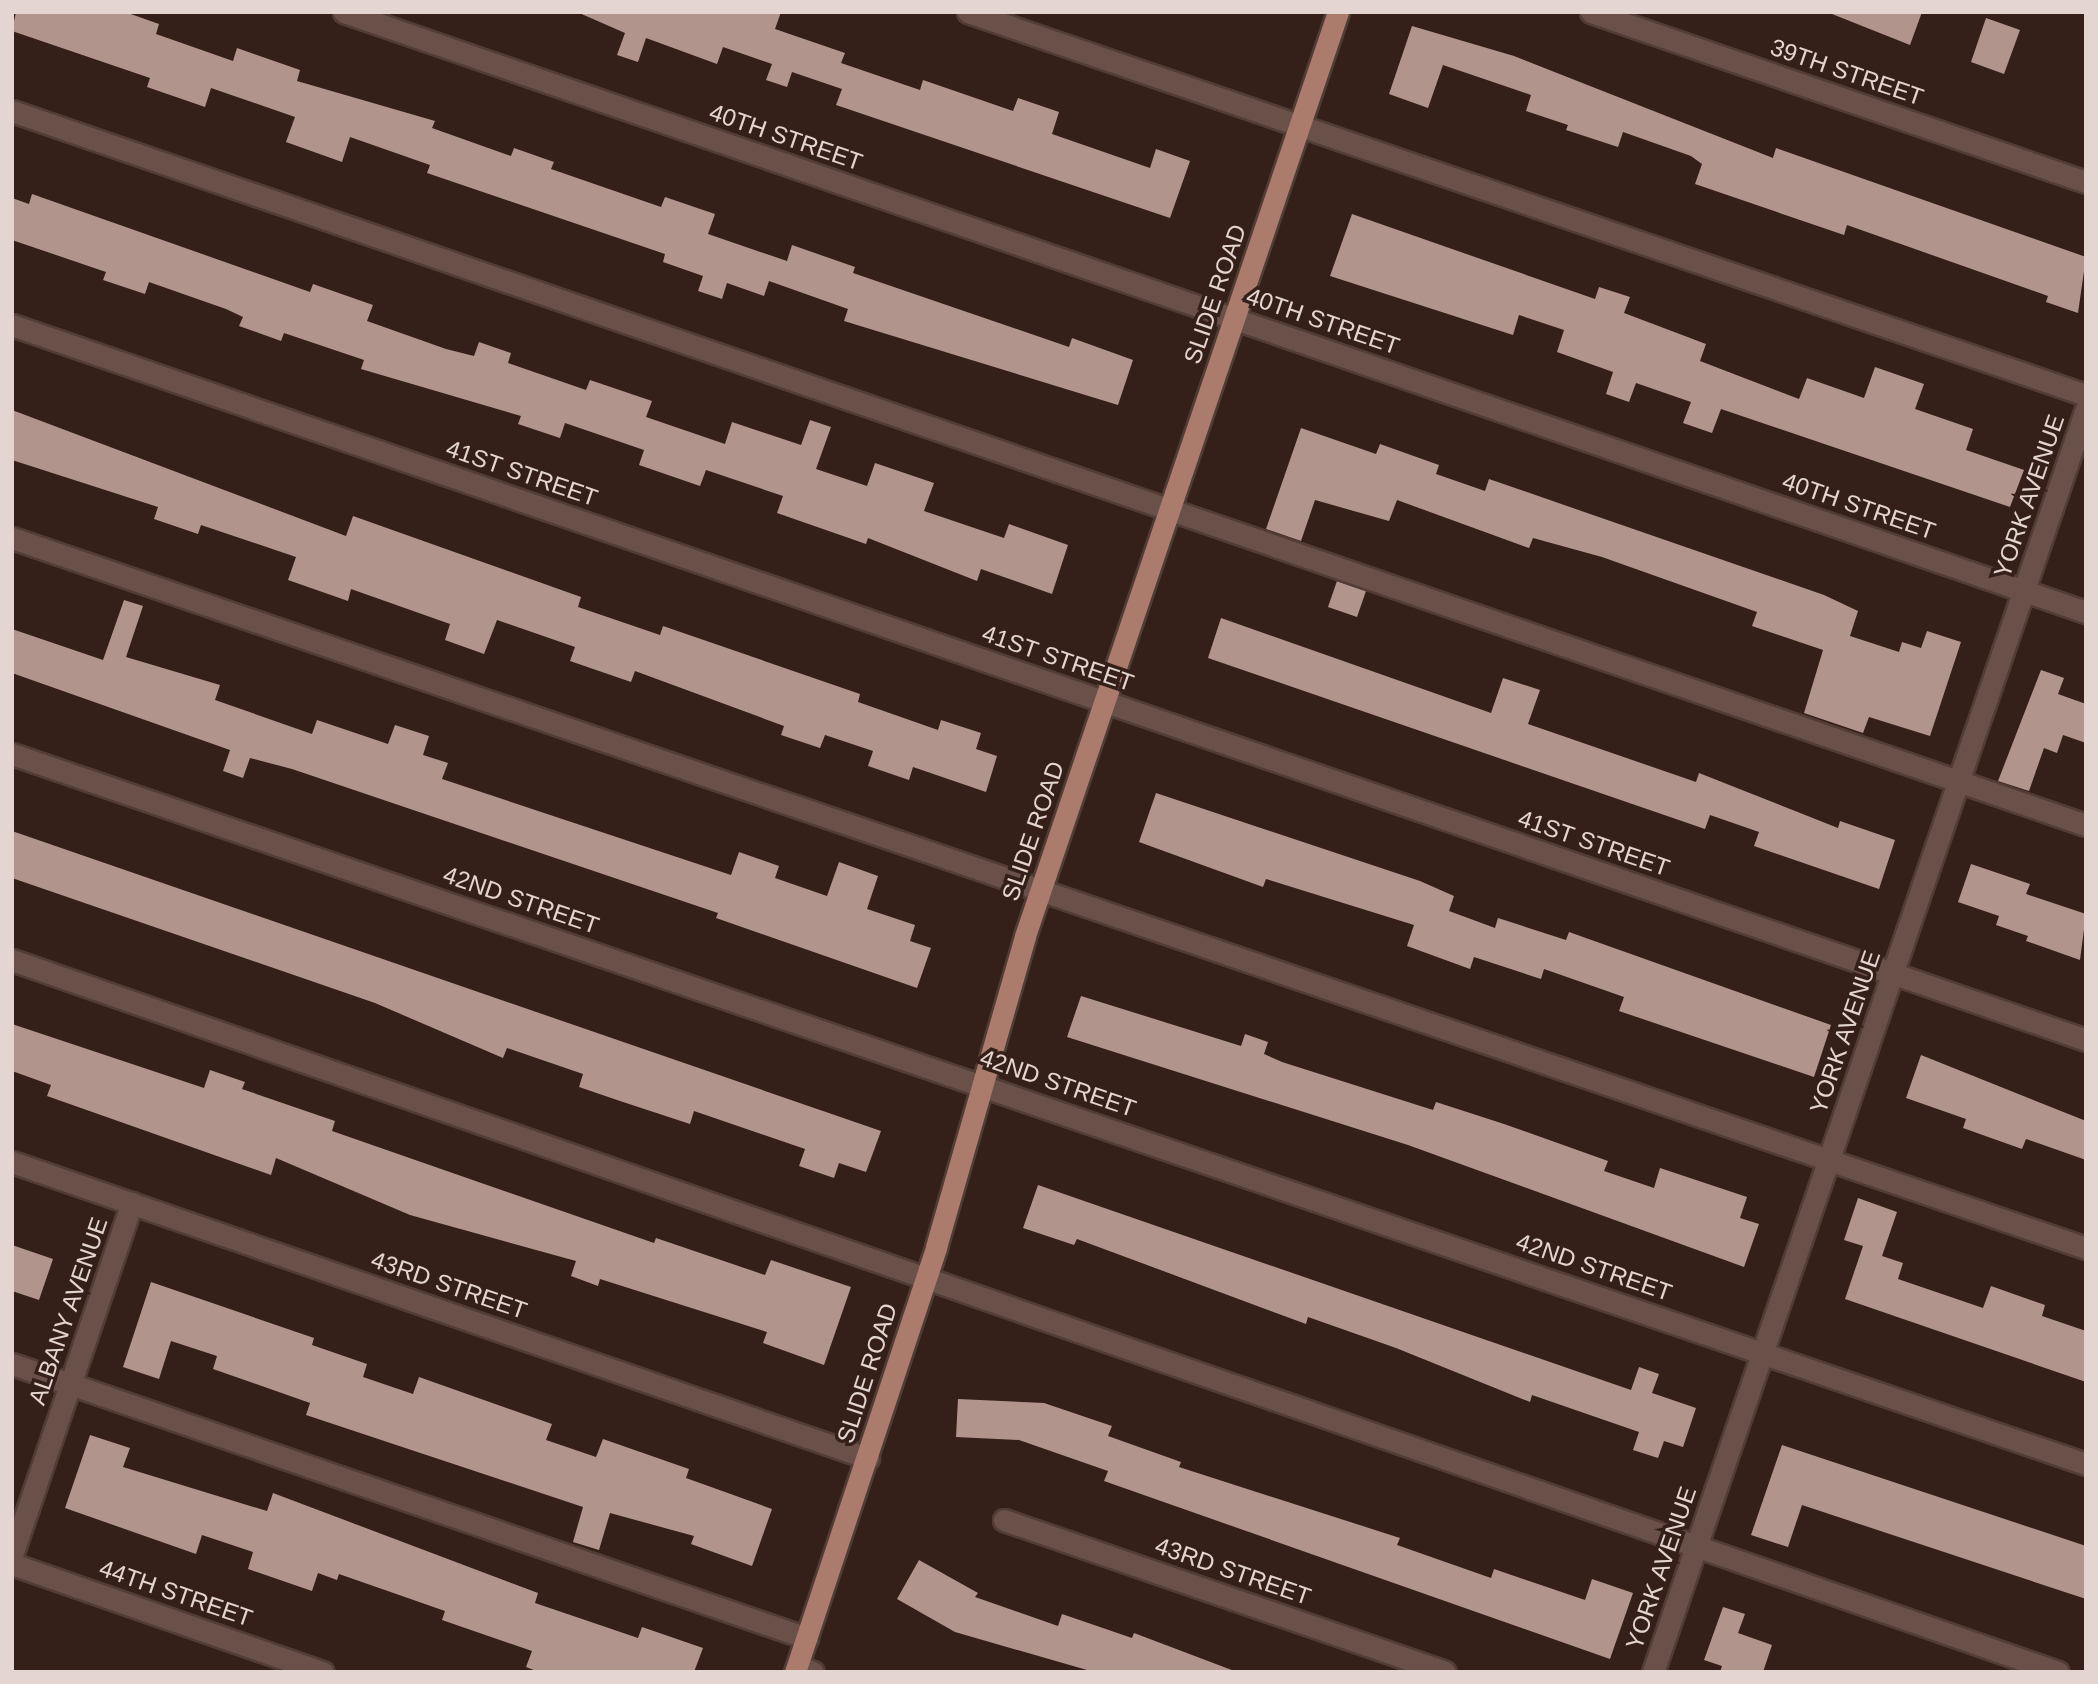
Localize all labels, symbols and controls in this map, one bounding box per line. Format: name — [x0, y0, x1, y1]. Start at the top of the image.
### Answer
street label: 39TH STREET — [1767, 32, 1927, 112]
street label: 40TH STREET — [706, 97, 866, 177]
street label: SLIDE ROAD — [1178, 221, 1252, 367]
street label: 40TH STREET — [1243, 281, 1403, 361]
street label: YORK AVENUE — [1987, 410, 2071, 582]
street label: 41ST STREET — [442, 434, 602, 512]
street label: 40TH STREET — [1779, 466, 1939, 546]
street label: 41ST STREET — [978, 619, 1138, 697]
street label: SLIDE ROAD — [996, 758, 1070, 904]
street label: 41ST STREET — [1514, 804, 1674, 882]
street label: 42ND STREET — [439, 860, 603, 940]
street label: YORK AVENUE — [1803, 946, 1887, 1118]
street label: 42ND STREET — [976, 1043, 1140, 1123]
street label: ALBANY AVENUE — [22, 1213, 114, 1409]
street label: 42ND STREET — [1512, 1227, 1676, 1307]
street label: 43RD STREET — [367, 1245, 531, 1325]
street label: SLIDE ROAD — [831, 1299, 903, 1447]
street label: YORK AVENUE — [1619, 1482, 1703, 1654]
street label: 43RD STREET — [1151, 1531, 1315, 1611]
street label: 44TH STREET — [96, 1553, 256, 1633]

